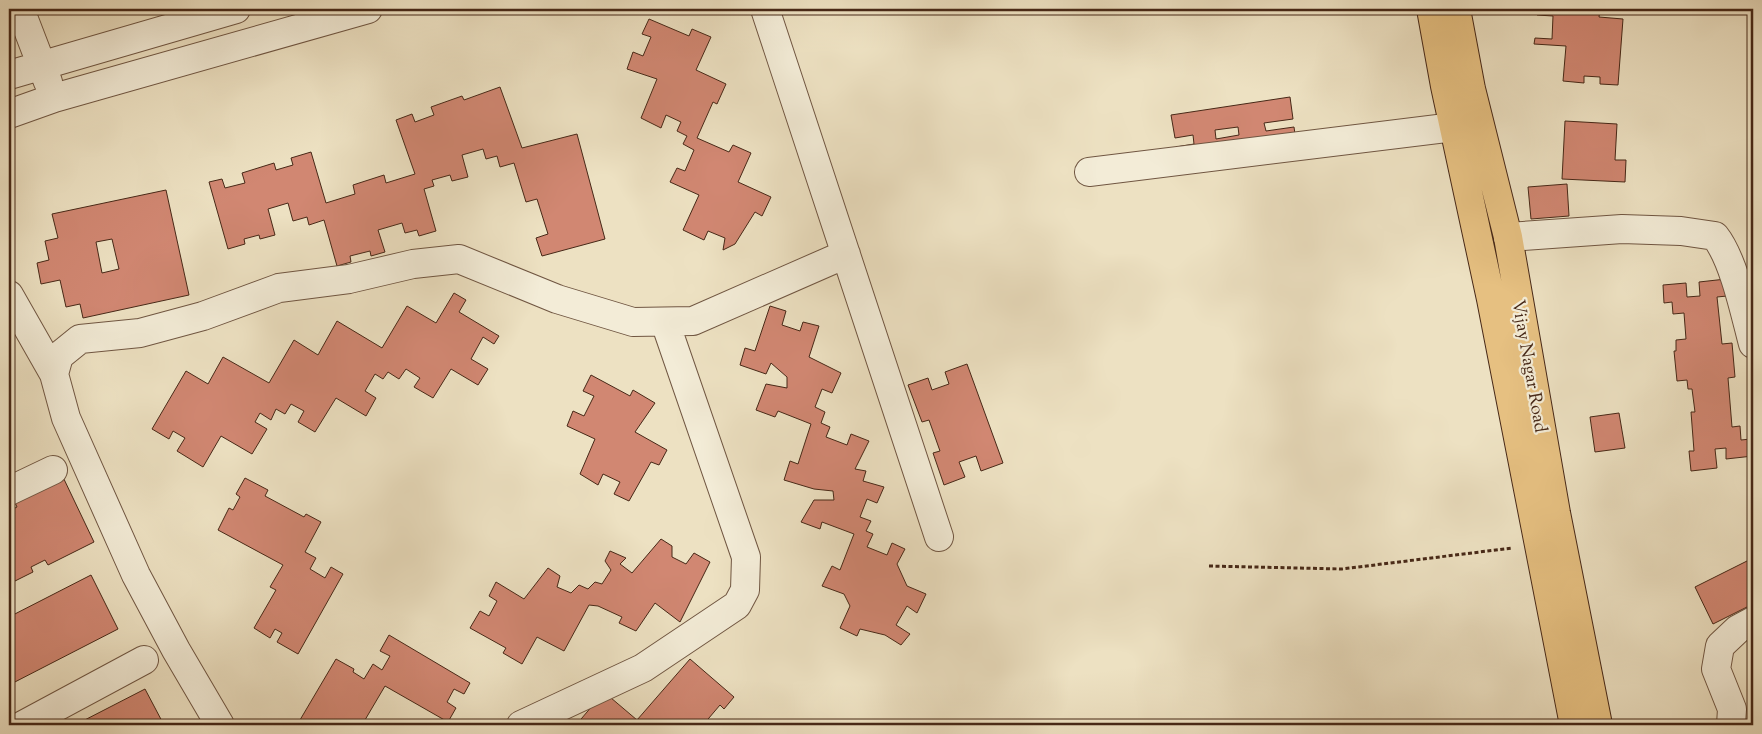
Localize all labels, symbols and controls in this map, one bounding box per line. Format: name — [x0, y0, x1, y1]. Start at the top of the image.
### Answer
street label: Vijay Nagar Road — [1504, 298, 1553, 435]

